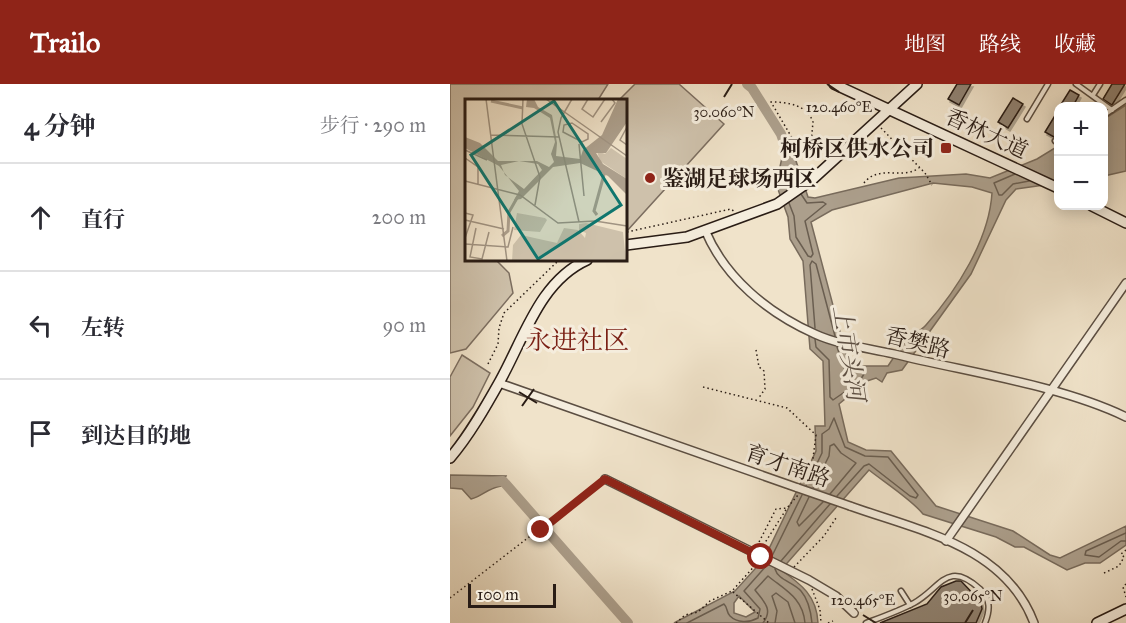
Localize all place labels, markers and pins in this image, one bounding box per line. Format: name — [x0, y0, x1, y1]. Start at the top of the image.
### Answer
place label: 柯桥区供水公司 — [780, 135, 934, 162]
marker: 柯桥区供水公司 — [939, 141, 953, 155]
place label: 鉴湖足球场西区 — [662, 165, 816, 192]
marker: 鉴湖足球场西区 — [643, 171, 657, 185]

